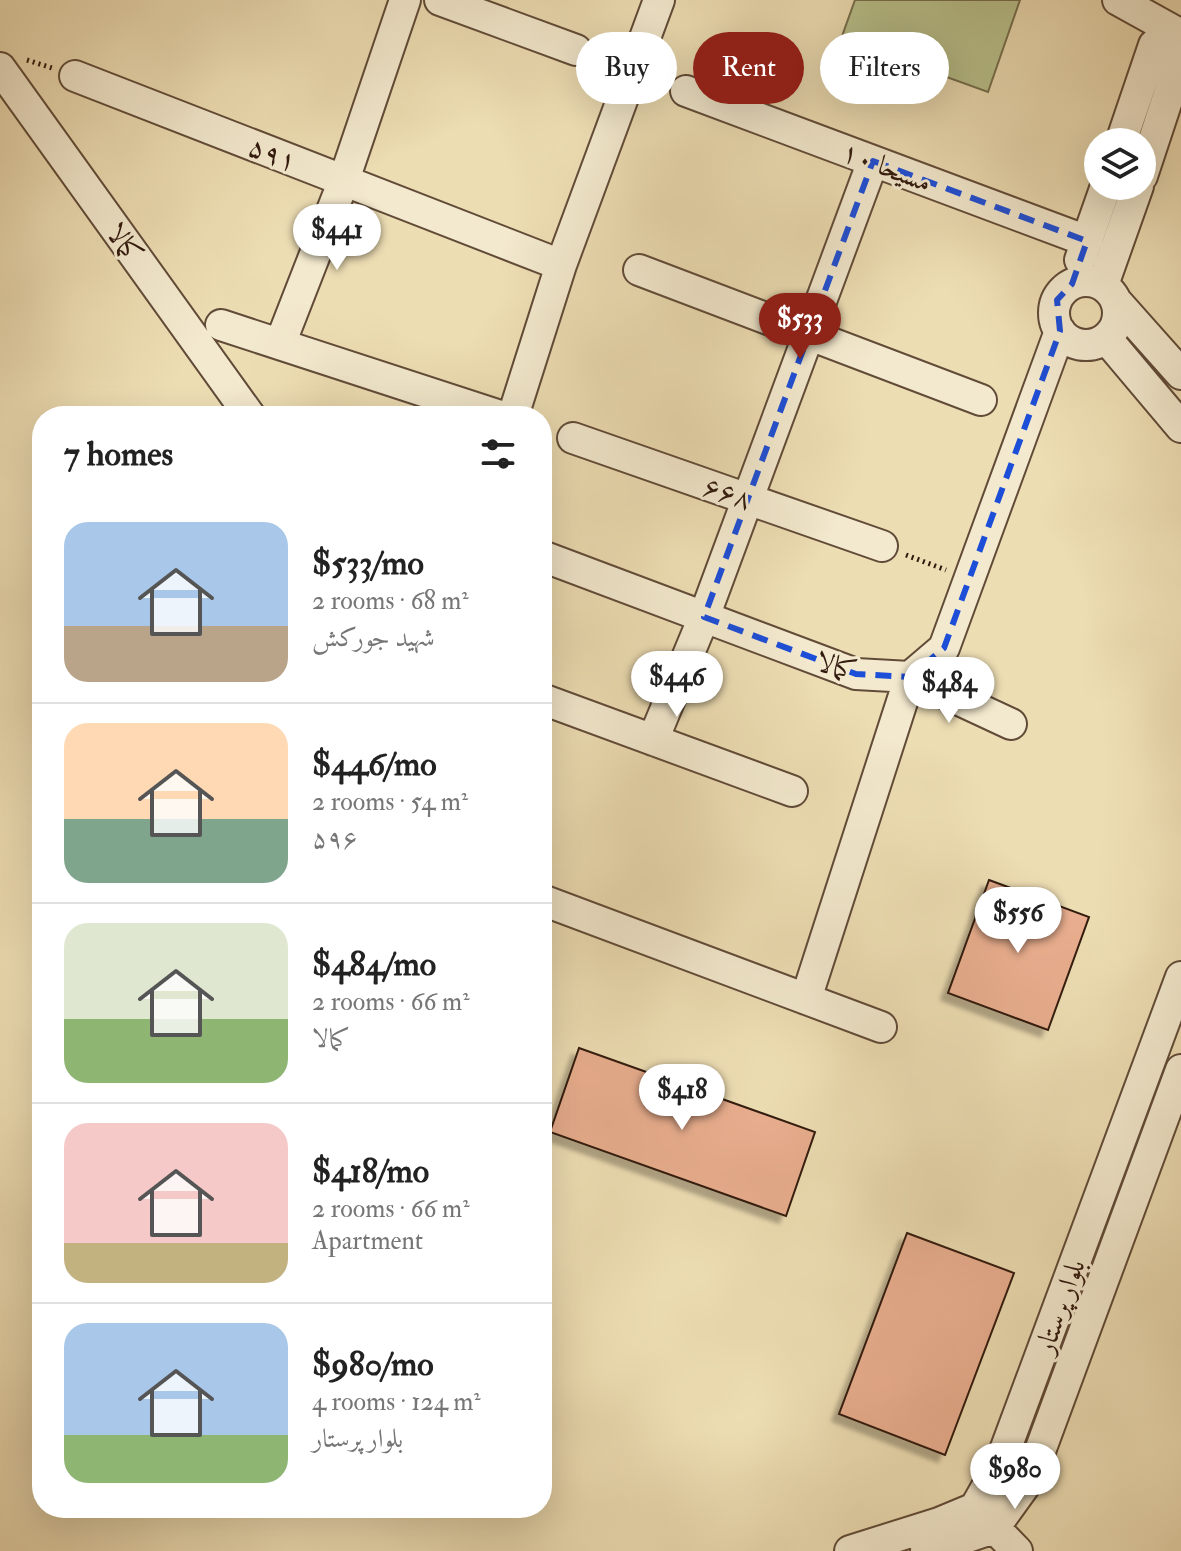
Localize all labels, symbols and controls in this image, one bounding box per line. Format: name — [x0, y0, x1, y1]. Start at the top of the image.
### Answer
chip: Buy — [576, 32, 677, 104]
chip: Rent — [693, 32, 804, 104]
chip: Filters — [820, 32, 949, 104]
map controls — [1084, 128, 1156, 200]
button: layers — [1084, 128, 1156, 200]
street label: ۵۹۱ — [243, 129, 302, 180]
street label: مسيحا ۱۰ — [836, 134, 936, 201]
pin: $441 — [290, 204, 384, 272]
text: $441 — [311, 214, 363, 246]
street label: کمالا — [98, 216, 150, 269]
pin: $533 — [753, 293, 847, 361]
text: $533 — [777, 303, 823, 335]
icon: filters — [476, 432, 520, 476]
text: 7 homes — [64, 433, 173, 476]
street label: ۶۶۸ — [699, 469, 756, 518]
text: $533/mo — [312, 542, 424, 585]
icon: home — [128, 554, 224, 650]
text: 2 rooms · 68 m² — [312, 585, 469, 617]
text: شهید جورکش — [312, 622, 435, 654]
street label: کمالا — [811, 644, 860, 689]
pin: $446 — [630, 651, 724, 719]
pin: $484 — [902, 657, 996, 725]
text: $446 — [649, 661, 705, 693]
text: $484 — [922, 667, 976, 699]
text: $446/mo — [312, 743, 437, 786]
icon: home — [128, 755, 224, 851]
text: 2 rooms · 54 m² — [312, 786, 468, 818]
text: ۵۹۶ — [312, 823, 358, 855]
pin: $556 — [971, 887, 1065, 955]
text: $556 — [993, 897, 1043, 929]
text: $484/mo — [312, 943, 436, 986]
icon: home — [128, 955, 224, 1051]
text: 2 rooms · 66 m² — [312, 986, 470, 1018]
text: کمالا — [312, 1023, 349, 1055]
pin: $418 — [635, 1064, 729, 1132]
text: $418 — [657, 1074, 707, 1106]
text: $418/mo — [312, 1150, 429, 1193]
icon: home — [128, 1155, 224, 1251]
text: 2 rooms · 66 m² — [312, 1193, 470, 1225]
text: Apartment — [312, 1225, 423, 1257]
street label: بلوار پرستار — [1026, 1254, 1094, 1361]
text: $980/mo — [312, 1343, 434, 1386]
icon: home — [128, 1355, 224, 1451]
text: 4 rooms · 124 m² — [312, 1386, 481, 1418]
text: بلوار پرستار — [312, 1423, 403, 1455]
pin: $980 — [968, 1443, 1062, 1511]
text: $980 — [988, 1453, 1042, 1485]

